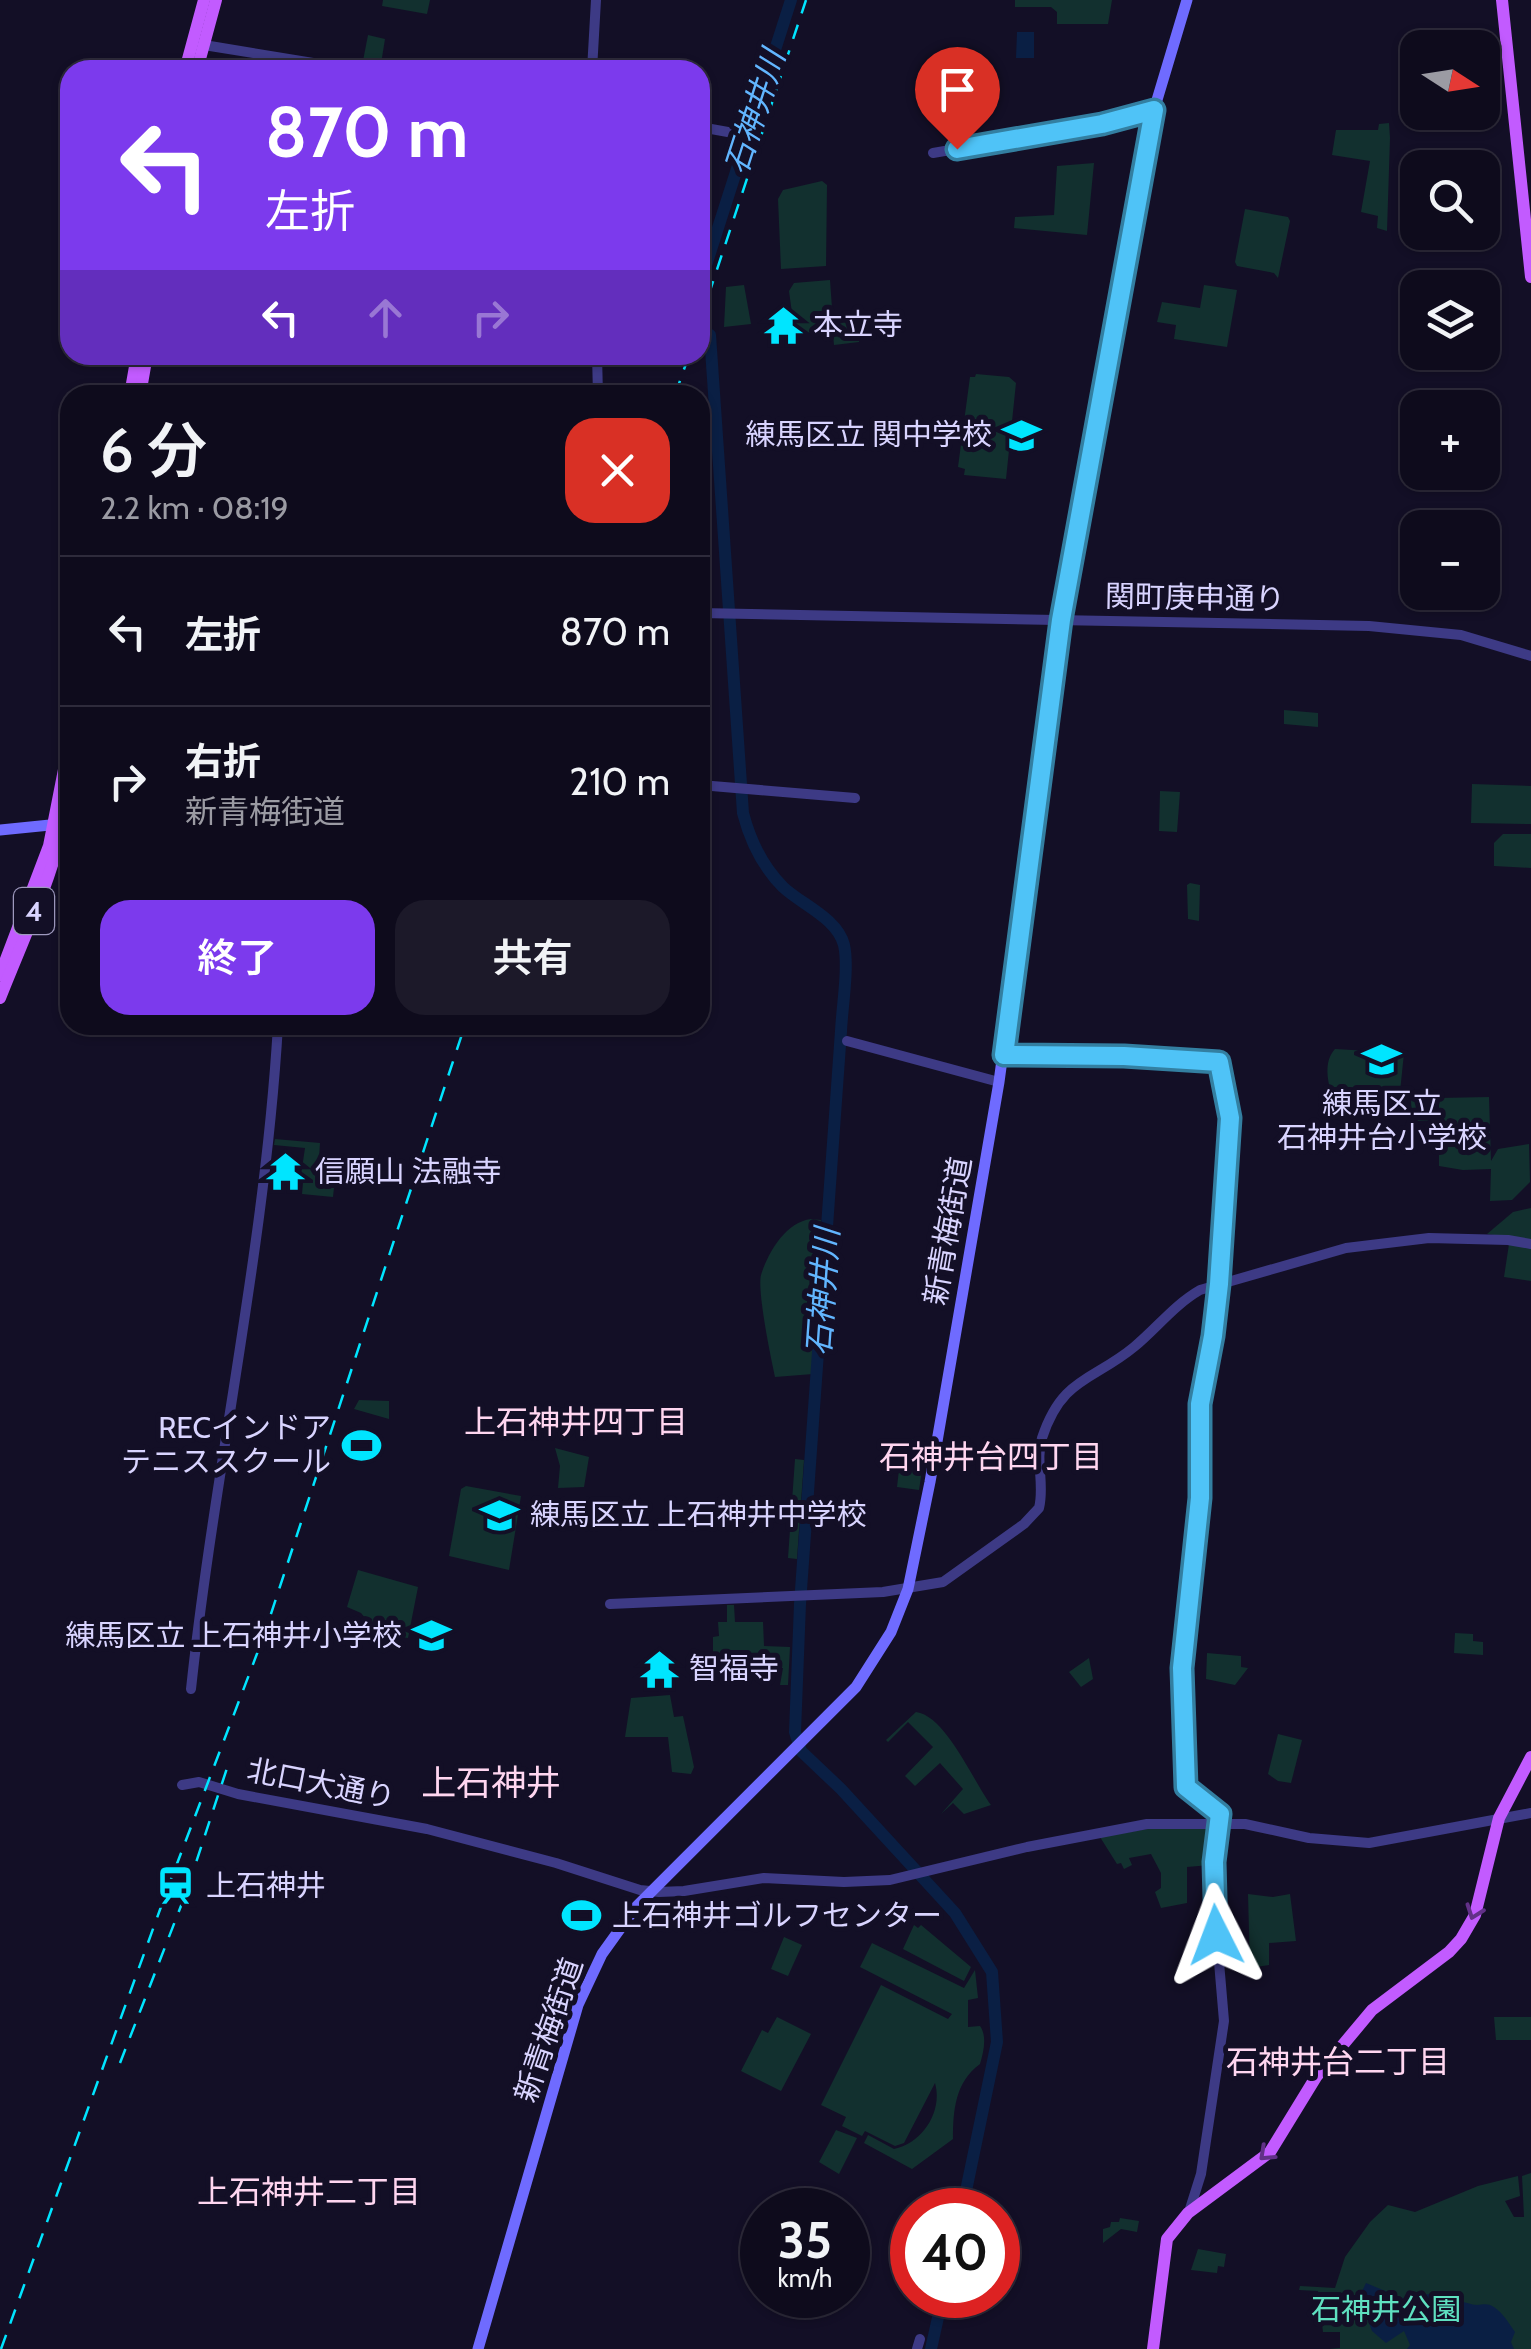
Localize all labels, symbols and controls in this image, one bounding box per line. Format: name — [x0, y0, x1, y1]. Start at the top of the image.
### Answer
north arrow — [1400, 30, 1500, 130]
map controls — [1400, 30, 1500, 610]
water label: 石神井川 — [716, 42, 794, 179]
pin — [915, 47, 1000, 150]
icon: arrive — [930, 62, 985, 117]
text: 870 m — [265, 89, 468, 175]
icon: left — [100, 100, 230, 230]
button: search — [1400, 150, 1500, 250]
text: 左折 — [265, 184, 355, 238]
button: layers — [1400, 270, 1500, 370]
icon: left — [253, 290, 308, 345]
icon: ahead — [358, 290, 413, 345]
icon: right — [463, 290, 518, 345]
temple icon: 本立寺 — [762, 304, 804, 346]
place label: 本立寺 — [813, 306, 903, 343]
button: + — [1400, 390, 1500, 490]
text: 6 分 — [100, 414, 207, 487]
school or university icon: 練馬区立 関中学校 — [1001, 414, 1043, 456]
place label: 練馬区立 関中学校 — [745, 416, 992, 453]
button: close — [565, 418, 670, 523]
text: 2.2 km · 08:19 — [100, 488, 289, 527]
button: − — [1400, 510, 1500, 610]
street label: 関町庚申通り — [1105, 577, 1285, 618]
icon: left — [100, 604, 155, 659]
text: 870 m — [560, 608, 670, 655]
text: 左折 — [185, 611, 261, 658]
text: 右折 — [185, 738, 261, 785]
icon: right — [100, 754, 155, 809]
text: 210 m — [569, 758, 670, 805]
text: 新青梅街道 — [185, 792, 345, 831]
road number: 4 — [14, 888, 54, 934]
button: 終了 — [100, 900, 375, 1015]
button: 共有 — [395, 900, 670, 1015]
school or university icon: 練馬区立 石神井台小学校 — [1361, 1039, 1403, 1081]
place label: 練馬区立 石神井台小学校 — [1277, 1085, 1487, 1156]
temple icon: 信願山 法融寺 — [264, 1151, 306, 1193]
place label: 信願山 法融寺 — [315, 1153, 502, 1190]
street label: 新青梅街道 — [916, 1154, 979, 1308]
water label: 石神井川 — [799, 1224, 847, 1357]
district label: 上石神井四丁目 — [464, 1402, 688, 1441]
place label: RECインドア テニススクール — [121, 1409, 331, 1480]
sports icon: RECインドア テニススクール — [340, 1424, 382, 1466]
district label: 石神井台四丁目 — [879, 1437, 1103, 1476]
school or university icon: 練馬区立 上石神井中学校 — [479, 1494, 521, 1536]
place label: 練馬区立 上石神井中学校 — [530, 1496, 867, 1533]
school or university icon: 練馬区立 上石神井小学校 — [411, 1615, 453, 1657]
place label: 練馬区立 上石神井小学校 — [65, 1617, 402, 1654]
temple icon: 智福寺 — [638, 1648, 680, 1690]
place label: 智福寺 — [689, 1650, 779, 1687]
street label: 北口大通り — [244, 1751, 398, 1816]
district label: 上石神井 — [421, 1761, 561, 1804]
station icon: 上石神井 — [155, 1865, 197, 1907]
place label: 上石神井 — [206, 1867, 326, 1904]
position arrow — [1164, 1883, 1268, 1987]
sports icon: 上石神井ゴルフセンター — [561, 1895, 603, 1937]
place label: 上石神井ゴルフセンター — [612, 1897, 942, 1934]
one-way arrow — [1466, 1902, 1486, 1919]
street label: 新青梅街道 — [507, 1953, 590, 2107]
district label: 石神井台二丁目 — [1226, 2042, 1450, 2081]
one-way arrow — [1259, 2142, 1277, 2160]
district label: 上石神井二丁目 — [197, 2172, 421, 2211]
speed limit sign: 40 — [890, 2188, 1020, 2318]
text: 35 — [778, 2210, 832, 2271]
text: km/h — [778, 2263, 832, 2293]
park label: 石神井公園 — [1311, 2291, 1461, 2328]

